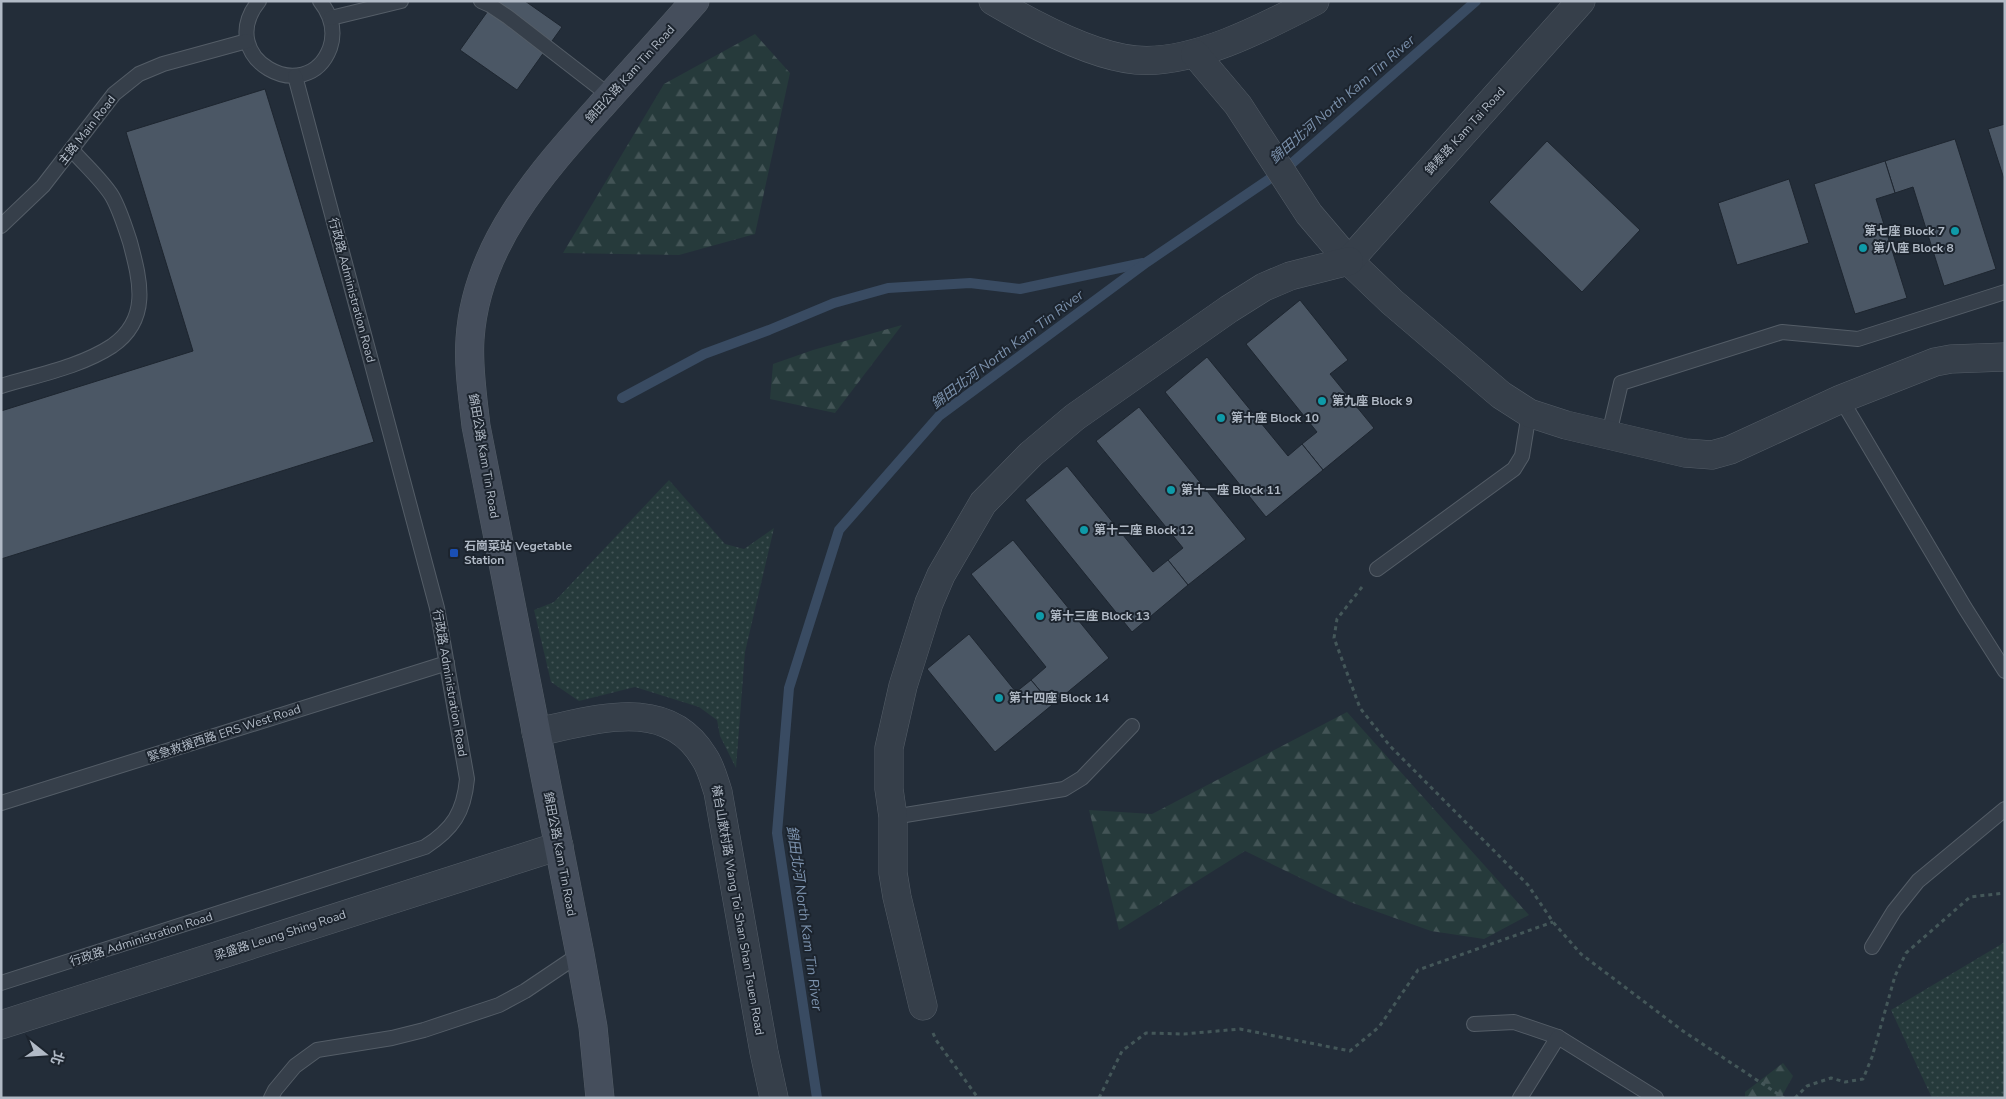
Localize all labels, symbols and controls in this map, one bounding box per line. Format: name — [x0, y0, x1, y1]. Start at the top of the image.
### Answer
street label: 錦田公路 Kam Tin Road — [582, 22, 678, 126]
water label: 錦田北河 North Kam Tin River — [1266, 30, 1420, 168]
street label: 錦泰路 Kam Tai Road — [1421, 84, 1509, 178]
street label: 主路 Main Road — [55, 92, 119, 168]
street label: 行政路 Administration Road — [325, 216, 379, 364]
place label: 第七座 Block 7 — [1864, 223, 1945, 239]
marker: 第七座 Block 7 — [1949, 225, 1961, 237]
place label: 第八座 Block 8 — [1873, 240, 1954, 256]
marker: 第八座 Block 8 — [1857, 242, 1869, 254]
water label: 錦田北河 North Kam Tin River — [927, 285, 1088, 413]
street label: 錦田公路 Kam Tin Road — [465, 392, 503, 520]
place label: 第九座 Block 9 — [1332, 393, 1413, 409]
marker: 第九座 Block 9 — [1316, 395, 1328, 407]
place label: 第十座 Block 10 — [1231, 410, 1319, 426]
marker: 第十座 Block 10 — [1215, 412, 1227, 424]
place label: 第十一座 Block 11 — [1181, 482, 1281, 498]
marker: 第十一座 Block 11 — [1165, 484, 1177, 496]
place label: 第十二座 Block 12 — [1094, 522, 1194, 538]
marker: 第十二座 Block 12 — [1078, 524, 1090, 536]
place label: 石崗菜站 Vegetable Station — [464, 538, 572, 568]
marker: 石崗菜站 Vegetable Station — [448, 547, 460, 559]
street label: 行政路 Administration Road — [429, 608, 471, 758]
place label: 第十三座 Block 13 — [1050, 608, 1150, 624]
marker: 第十三座 Block 13 — [1034, 610, 1046, 622]
place label: 第十四座 Block 14 — [1009, 690, 1109, 706]
marker: 第十四座 Block 14 — [993, 692, 1005, 704]
street label: 緊急救援西路 ERS West Road — [145, 701, 303, 765]
street label: 橫台山散村路 Wang Toi Shan Shan Tsuen Road — [708, 784, 768, 1036]
street label: 錦田公路 Kam Tin Road — [540, 791, 580, 917]
water label: 錦田北河 North Kam Tin River — [782, 824, 827, 1013]
street label: 梁盛路 Leung Shing Road — [212, 906, 348, 964]
street label: 行政路 Administration Road — [67, 908, 215, 970]
north arrow — [20, 1029, 70, 1079]
text: 北 — [46, 1048, 68, 1067]

